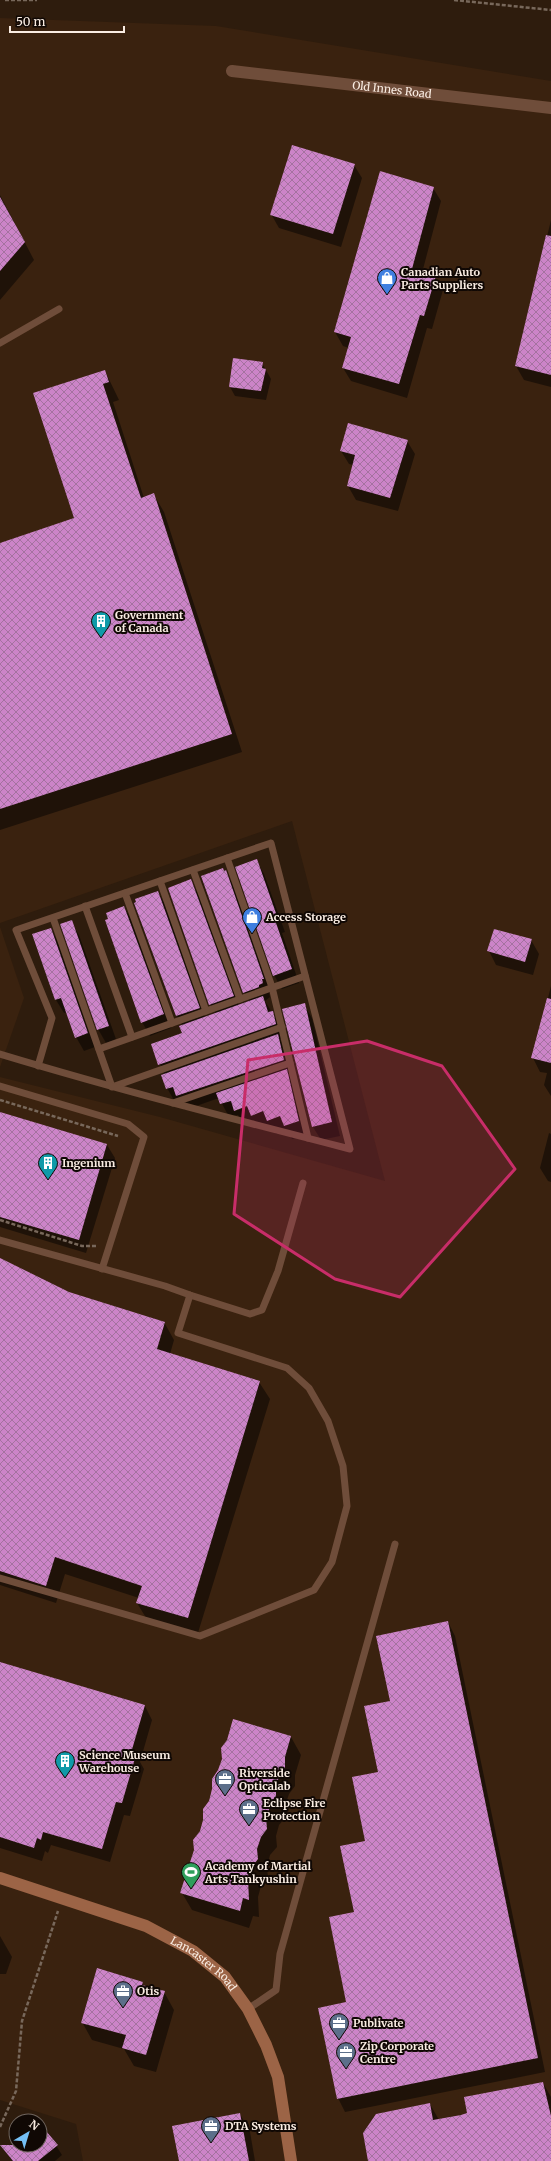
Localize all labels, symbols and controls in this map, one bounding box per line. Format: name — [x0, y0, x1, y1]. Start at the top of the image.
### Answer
scale bar — [10, 8, 124, 34]
text: 50 m — [16, 14, 45, 29]
street label: Old Innes Road — [352, 78, 433, 101]
place label: Canadian Auto Parts Suppliers — [401, 265, 483, 292]
shop icon: Canadian Auto Parts Suppliers — [376, 267, 398, 295]
place label: Government of Canada — [115, 608, 184, 635]
building icon: Government of Canada — [90, 610, 112, 638]
shop icon: Access Storage — [241, 906, 263, 934]
place label: Access Storage — [265, 910, 346, 924]
building icon: Ingenium — [37, 1152, 59, 1180]
place label: Ingenium — [62, 1156, 115, 1170]
place label: Science Museum Warehouse — [78, 1748, 170, 1775]
building icon: Science Museum Warehouse — [54, 1750, 76, 1778]
place label: Riverside Opticalab — [239, 1766, 291, 1793]
office icon: Riverside Opticalab — [214, 1768, 236, 1796]
place label: Eclipse Fire Protection — [263, 1796, 326, 1823]
office icon: Eclipse Fire Protection — [238, 1798, 260, 1826]
place label: Academy of Martial Arts Tankyushin — [204, 1859, 312, 1886]
sports icon: Academy of Martial Arts Tankyushin — [180, 1861, 202, 1889]
street label: Lancaster Road — [168, 1933, 240, 1994]
office icon: Otis — [112, 1980, 134, 2008]
place label: Otis — [137, 1984, 159, 1998]
office icon: Publivate — [328, 2012, 350, 2040]
place label: Publivate — [353, 2016, 404, 2030]
place label: Zip Corporate Centre — [360, 2039, 434, 2066]
office icon: Zip Corporate Centre — [335, 2041, 357, 2069]
north arrow — [8, 2113, 48, 2153]
office icon: DTA Systems — [200, 2115, 222, 2143]
text: N — [26, 2117, 42, 2133]
place label: DTA Systems — [225, 2119, 297, 2133]

